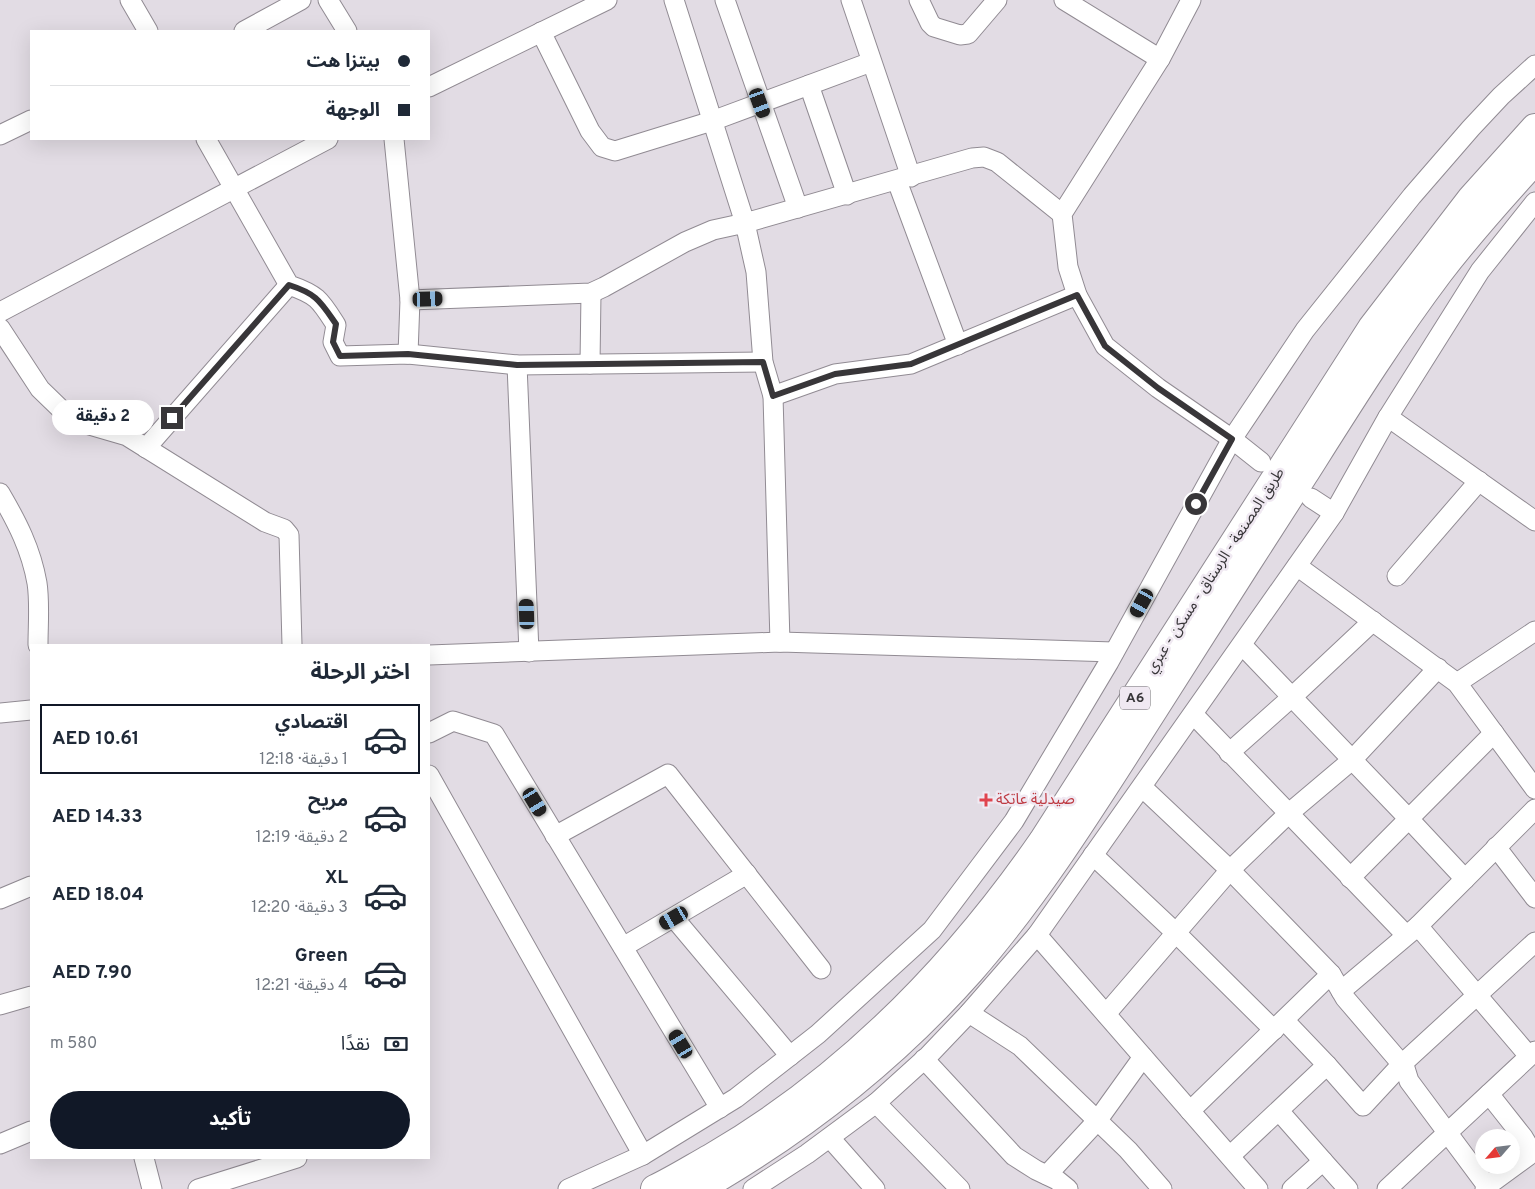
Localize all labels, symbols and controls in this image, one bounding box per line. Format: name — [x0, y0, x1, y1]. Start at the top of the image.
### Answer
text: بيتزا هت — [307, 50, 380, 74]
car — [747, 86, 772, 120]
text: الوجهة — [326, 99, 380, 123]
car — [412, 291, 443, 307]
callout: 2 دقيقة — [52, 400, 154, 436]
text: 2 دقيقة — [76, 407, 130, 427]
route end — [161, 407, 183, 429]
street label: طريق المصنعة - الرستاق - مسكن - عبري — [1142, 465, 1290, 678]
route start — [1185, 493, 1207, 515]
car — [1128, 586, 1155, 620]
car — [518, 599, 535, 629]
text: اختر الرحلة — [311, 660, 410, 687]
road number: A6 — [1120, 686, 1150, 710]
text: اقتصادي — [275, 711, 348, 735]
icon: car — [363, 717, 408, 762]
text: AED 10.61 — [52, 727, 139, 751]
text: 1 دقيقة · 12:18 — [259, 750, 348, 770]
car — [520, 785, 549, 819]
text: مريح — [308, 789, 348, 813]
place label: صيدلية عاتكة — [996, 791, 1075, 810]
marker: صيدلية عاتكة — [980, 794, 992, 806]
icon: car — [363, 795, 408, 840]
text: AED 14.33 — [52, 805, 143, 829]
text: 2 دقيقة · 12:19 — [256, 828, 348, 848]
text: XL — [325, 866, 348, 890]
icon: car — [363, 873, 408, 918]
text: AED 18.04 — [52, 883, 144, 907]
text: 3 دقيقة · 12:20 — [251, 898, 348, 918]
car — [657, 904, 690, 932]
text: Green — [295, 944, 348, 968]
icon: car — [363, 951, 408, 996]
text: AED 7.90 — [52, 961, 132, 985]
text: 4 دقيقة · 12:21 — [255, 976, 348, 996]
car — [666, 1027, 695, 1061]
icon: cash — [382, 1030, 410, 1058]
text: نقدًا — [341, 1033, 370, 1057]
text: 580 m — [50, 1034, 97, 1054]
button: تأكيد — [50, 1091, 410, 1149]
north arrow — [1475, 1129, 1520, 1174]
map controls — [1475, 1129, 1520, 1174]

